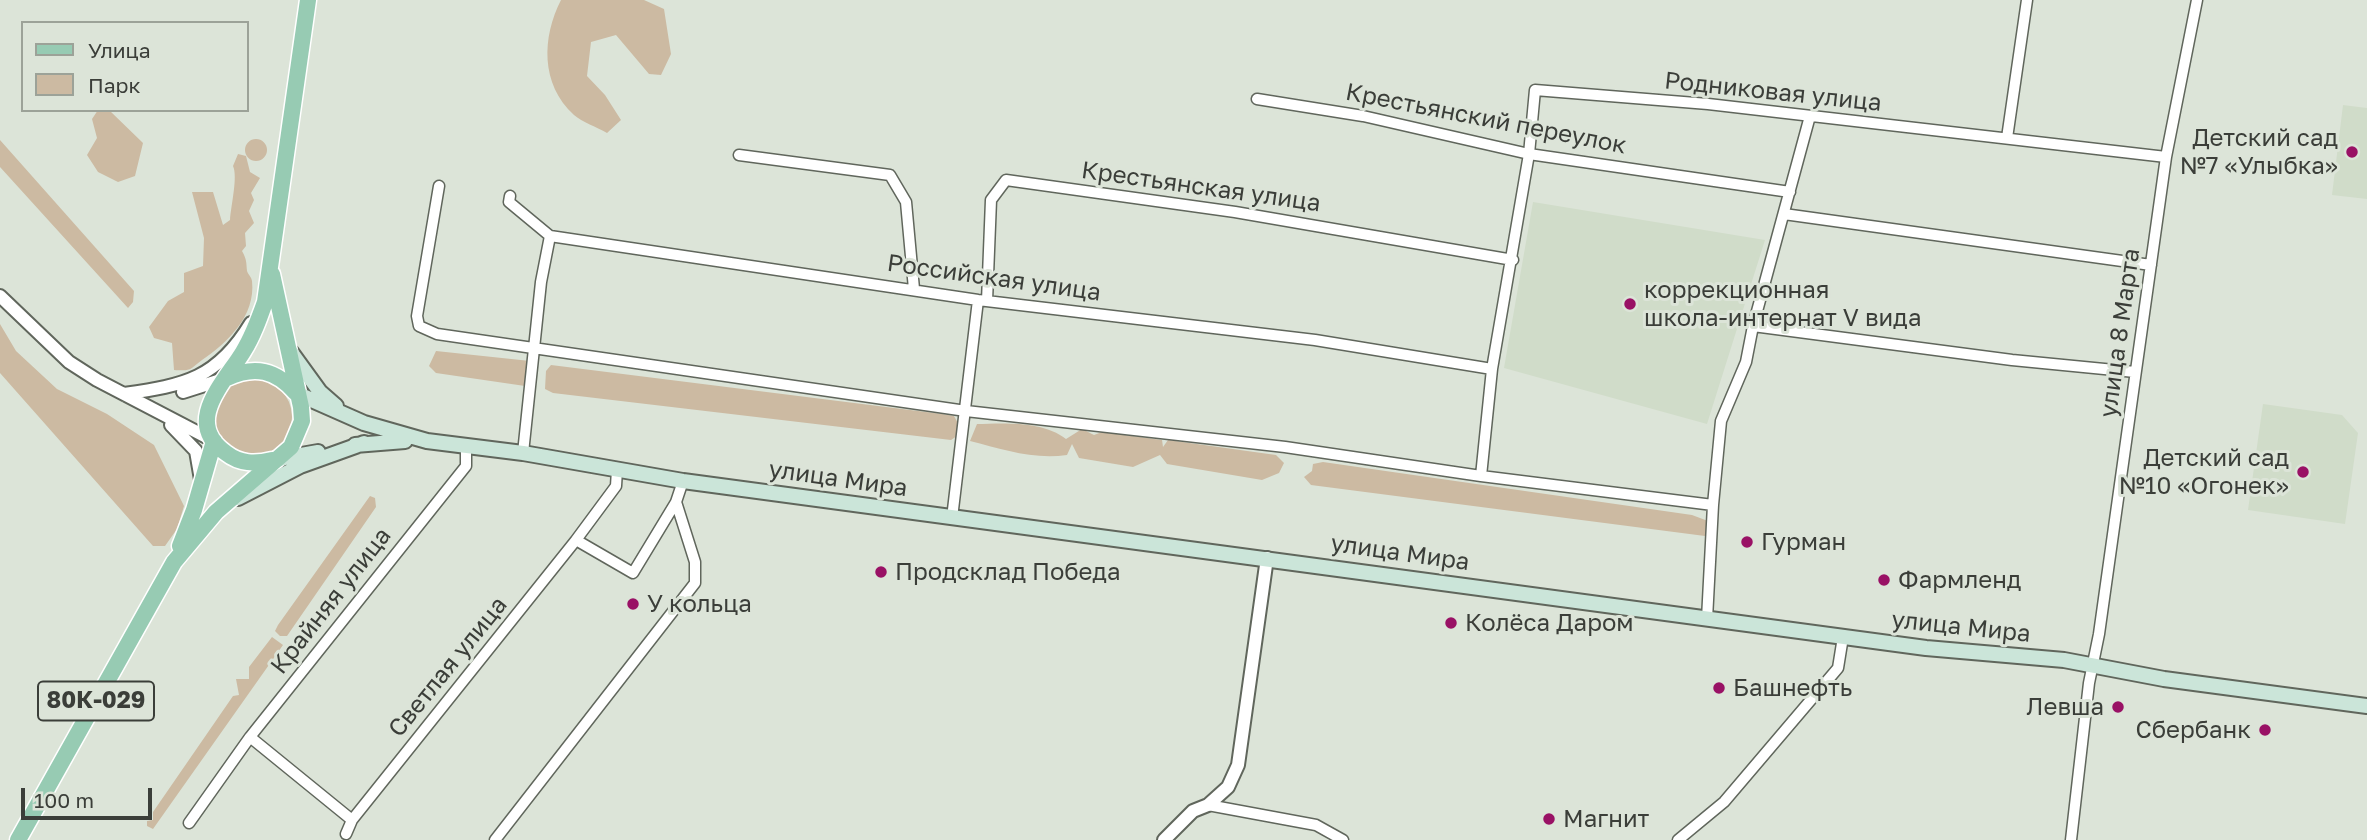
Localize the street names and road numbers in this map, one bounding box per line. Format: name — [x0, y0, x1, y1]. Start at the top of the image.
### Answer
street label: Родниковая улица — [1663, 66, 1883, 118]
street label: Крестьянский переулок — [1343, 78, 1629, 160]
street label: Крестьянская улица — [1079, 156, 1323, 218]
street label: улица 8 Марта — [2094, 247, 2146, 419]
street label: Российская улица — [885, 249, 1103, 307]
street label: улица Мира — [767, 455, 909, 503]
street label: Крайняя улица — [265, 522, 397, 680]
street label: улица Мира — [1329, 529, 1471, 577]
street label: Светлая улица — [383, 591, 513, 743]
street label: улица Мира — [1890, 605, 2032, 649]
road number: 80К-029 — [38, 681, 154, 720]

